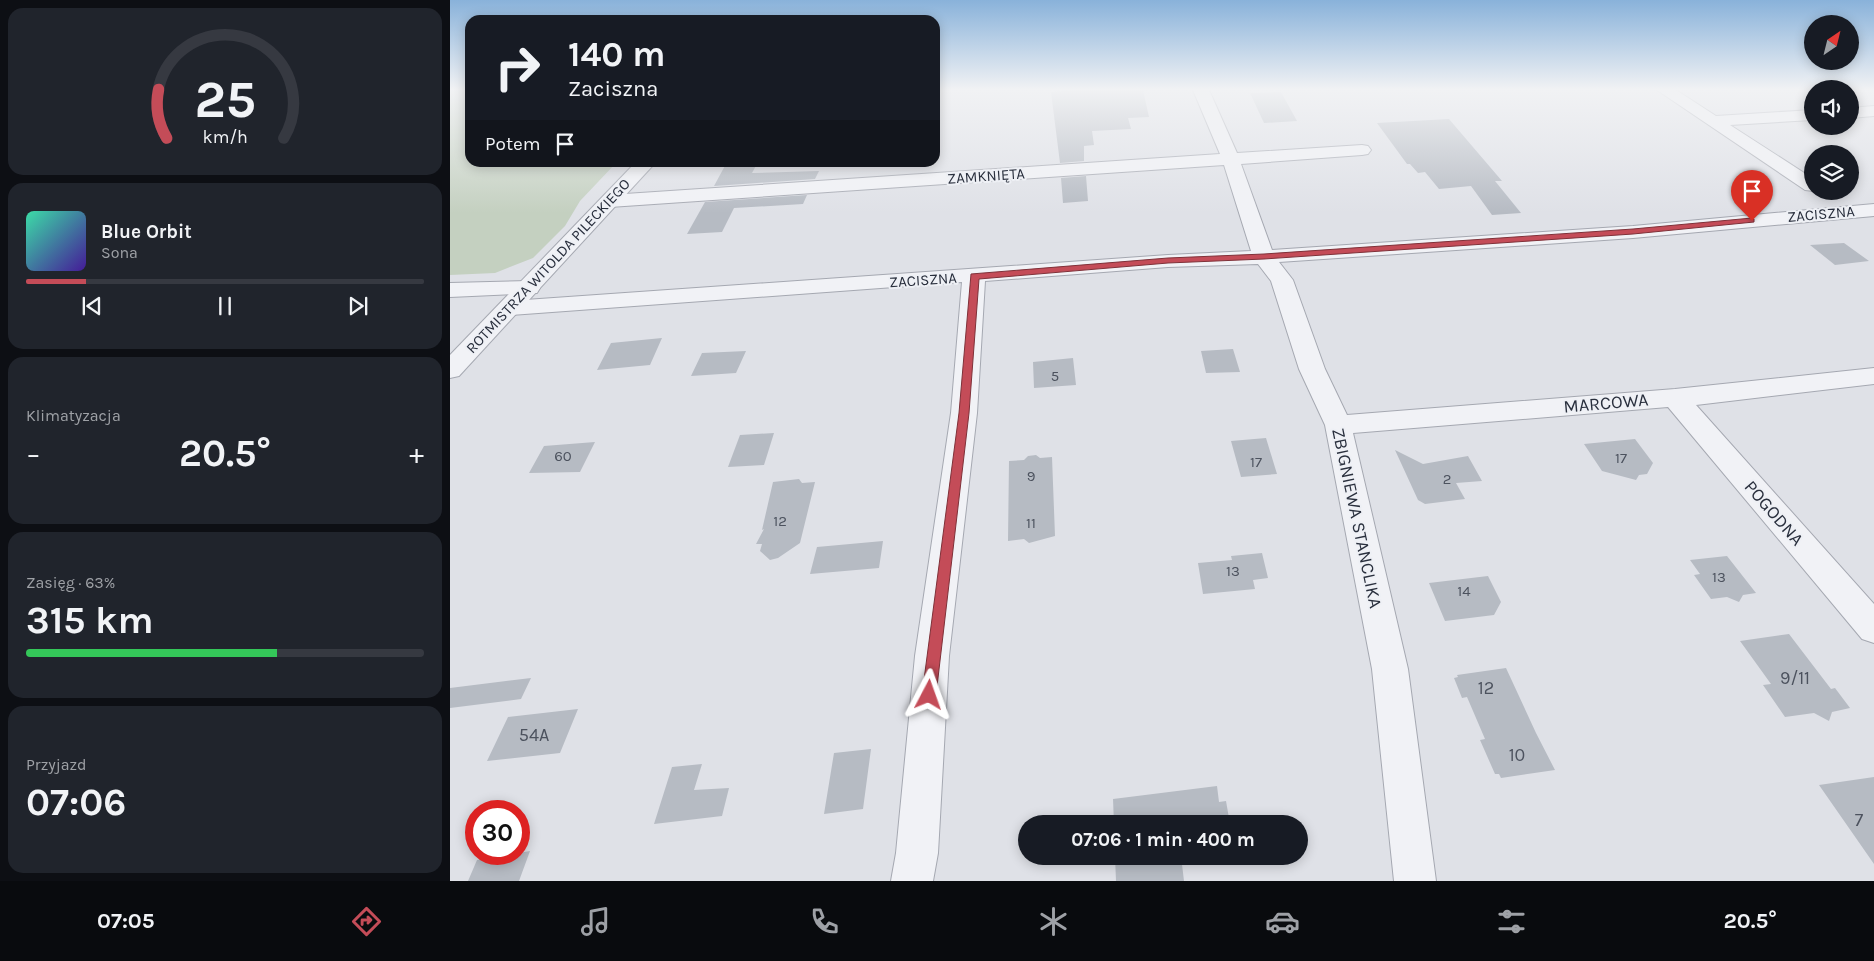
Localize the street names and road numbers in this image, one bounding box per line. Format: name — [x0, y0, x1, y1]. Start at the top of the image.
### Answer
street label: ZAMKNIĘTA — [947, 164, 1026, 188]
street label: ROTMISTRZA WITOLDA PILECKIEGO — [462, 175, 634, 357]
street label: ZACISZNA — [1786, 202, 1856, 226]
street label: ZACISZNA — [889, 269, 958, 291]
street label: MARCOWA — [1563, 388, 1649, 418]
street label: ZBIGNIEWA STANCLIKA — [1327, 426, 1387, 610]
street label: POGODNA — [1740, 476, 1808, 550]

